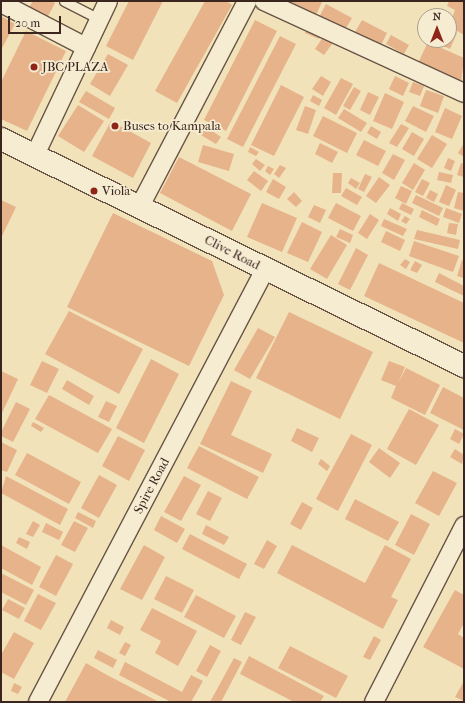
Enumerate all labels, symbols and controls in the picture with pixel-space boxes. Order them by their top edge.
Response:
scale bar [10,8,63,34]
north arrow [417,8,457,48]
text: N [433,10,441,23]
text: 20 m [15,16,40,30]
place label: JBC PLAZA [42,59,108,75]
marker: JBC PLAZA [29,62,39,72]
place label: Buses to Kampala [123,118,221,134]
marker: Buses to Kampala [110,121,120,131]
place label: Viola [102,183,130,199]
marker: Viola [89,186,99,196]
street label: Clive Road [202,232,262,274]
street label: Spire Road [131,455,173,517]

